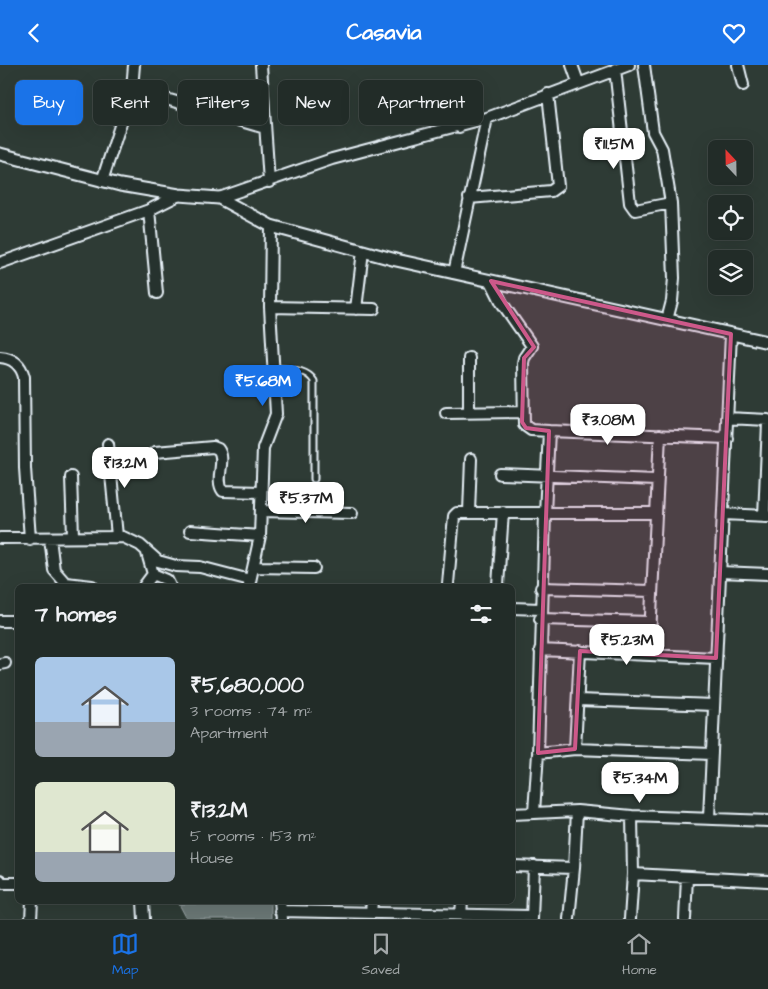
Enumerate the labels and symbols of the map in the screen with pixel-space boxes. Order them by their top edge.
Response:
pin: ₹11.5M [573,127,655,170]
north arrow [708,140,752,185]
pin: ₹5.68M [222,365,304,407]
pin: ₹3.08M [567,403,649,446]
pin: ₹13.2M [84,447,166,489]
pin: ₹5.37M [265,481,347,524]
pin: ₹5.23M [586,623,668,666]
pin: ₹5.34M [599,761,681,804]

